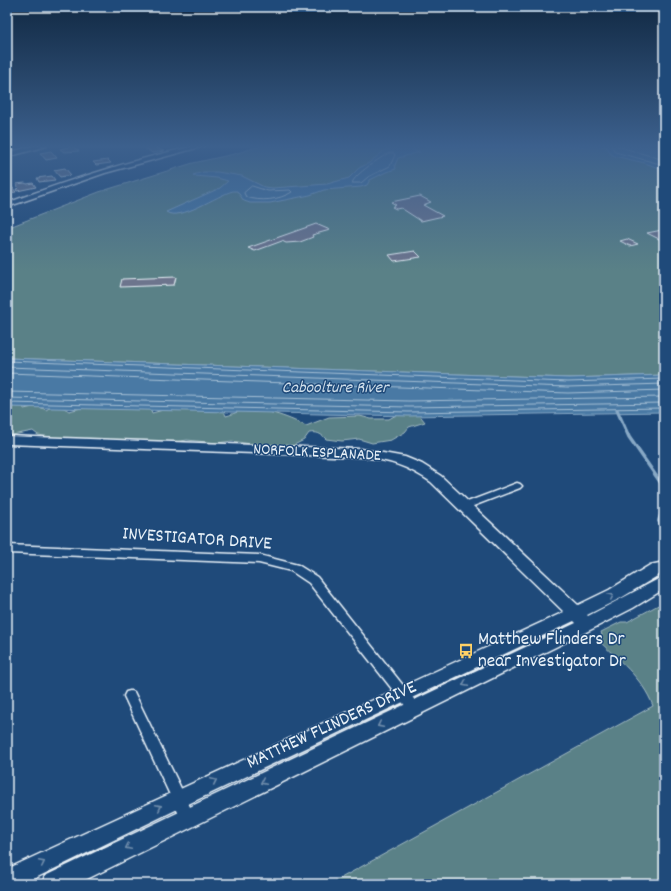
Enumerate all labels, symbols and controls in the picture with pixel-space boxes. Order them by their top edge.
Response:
water label: Caboolture River [282,377,390,401]
street label: NORFOLK ESPLANADE [253,438,382,468]
street label: INVESTIGATOR DRIVE [121,521,273,559]
one-way arrow [606,593,614,601]
place label: Matthew Flinders Dr near Investigator Dr [478,627,626,676]
bus stop icon: Matthew Flinders Dr near Investigator Dr [457,642,475,660]
street label: MATTHEW FLINDERS DRIVE [242,675,422,777]
one-way arrow [461,679,469,687]
one-way arrow [376,720,384,728]
one-way arrow [260,777,267,785]
one-way arrow [210,778,217,786]
one-way arrow [155,804,162,812]
one-way arrow [125,843,133,850]
one-way arrow [38,861,45,868]

